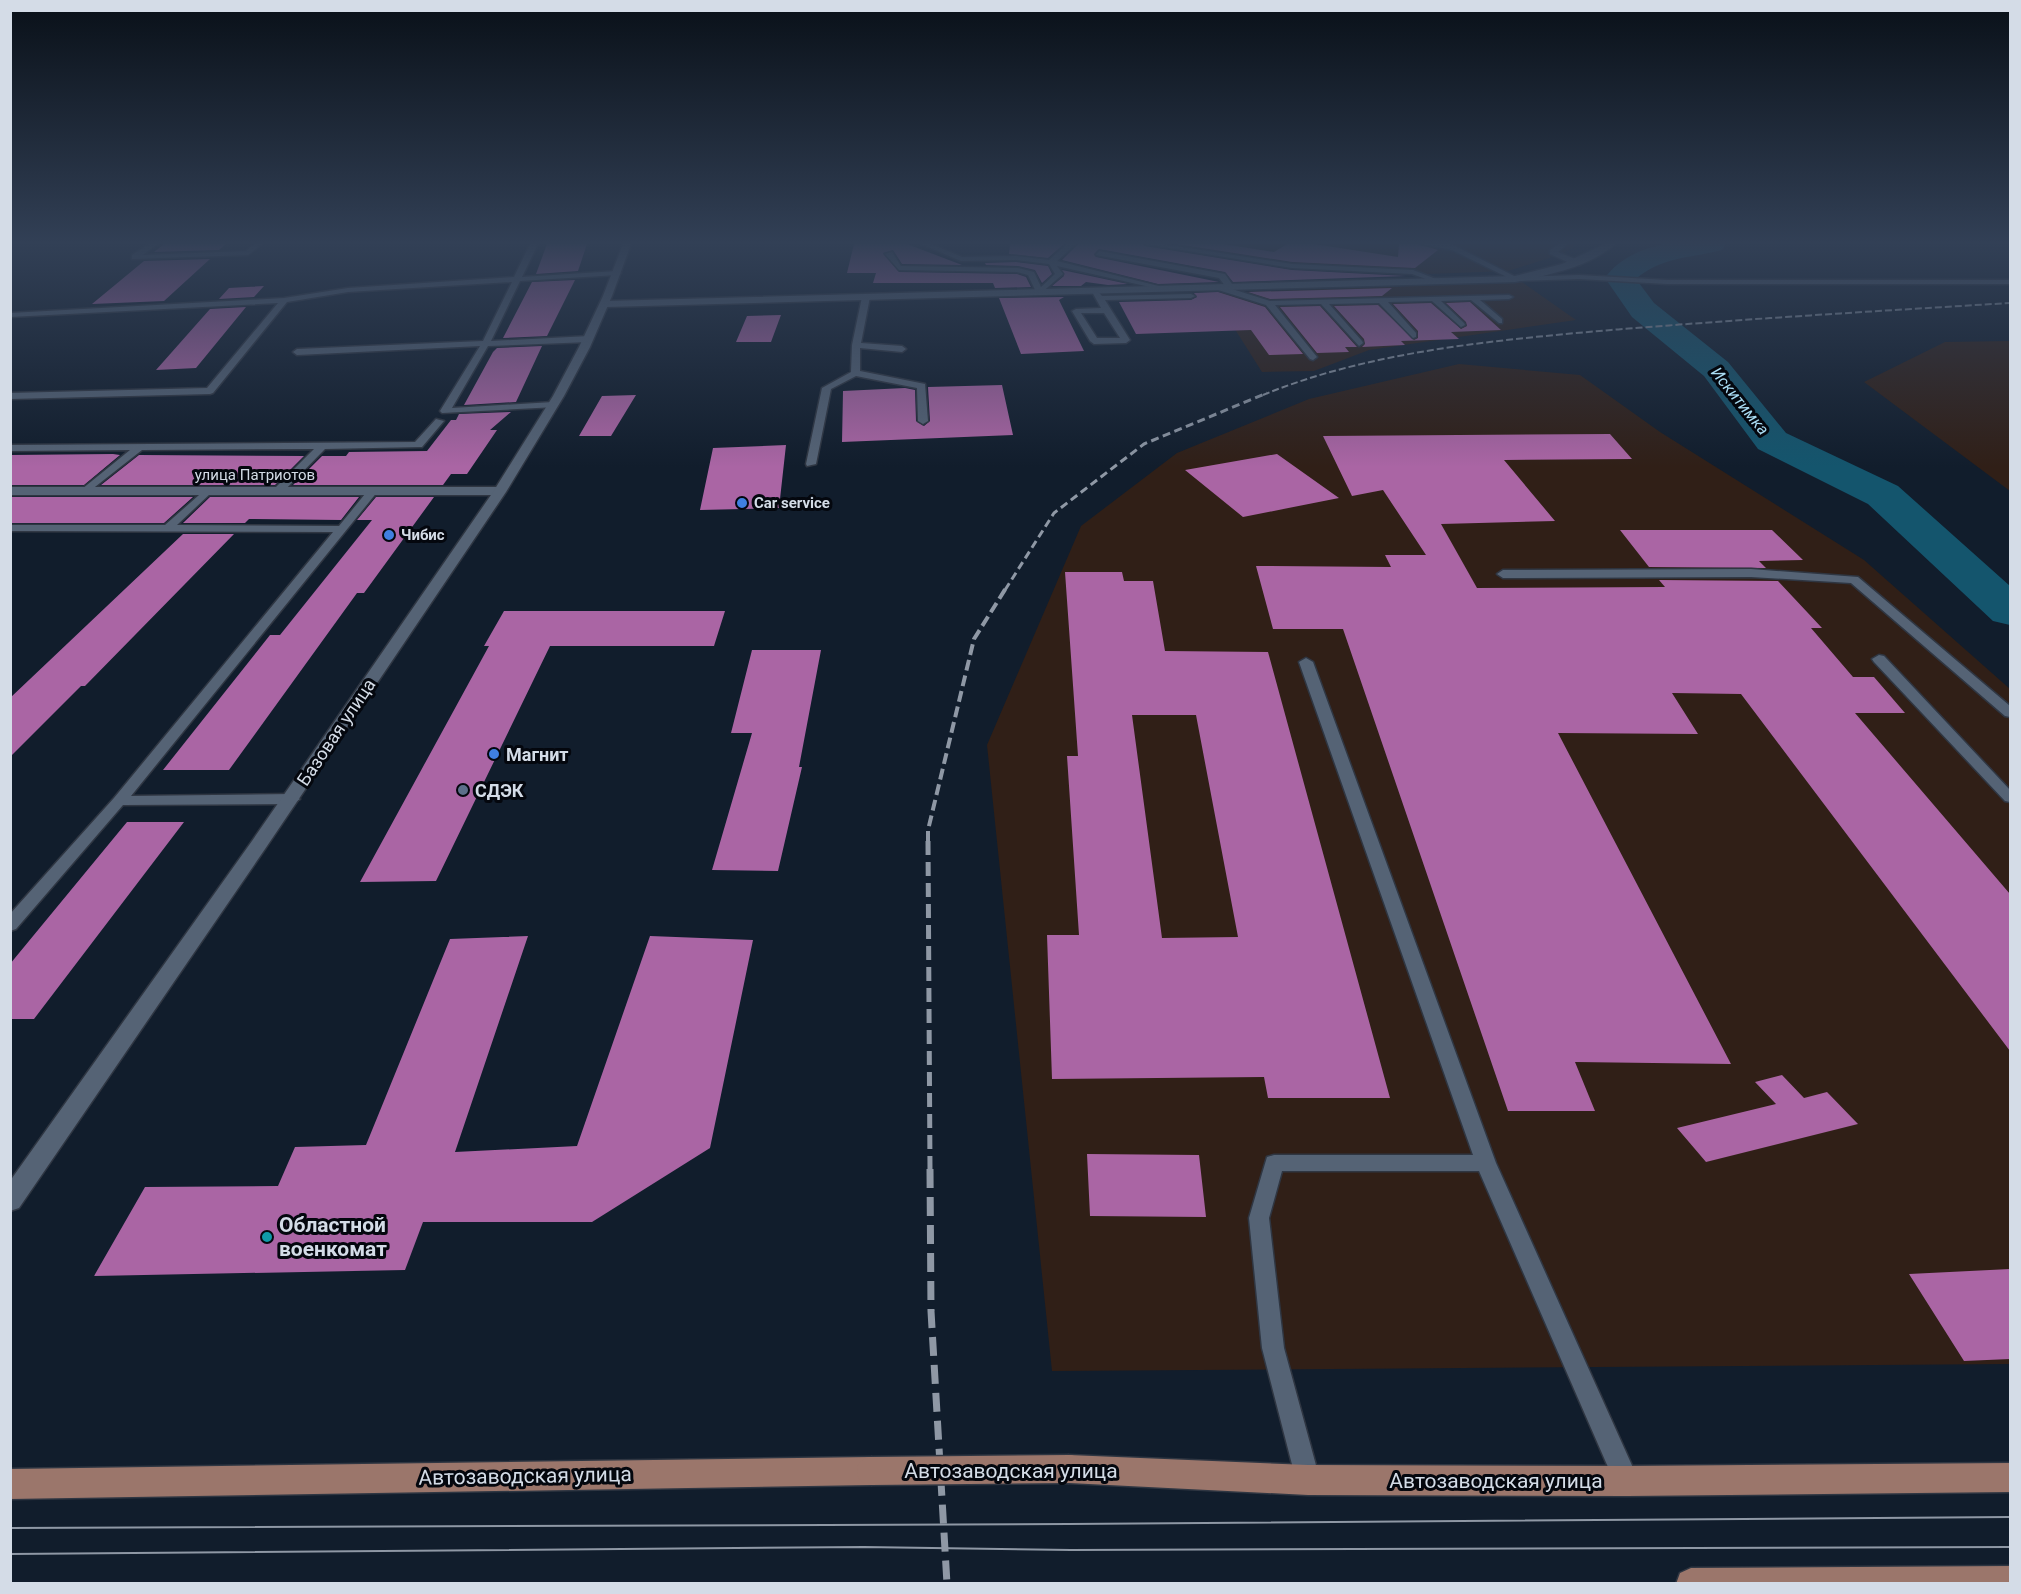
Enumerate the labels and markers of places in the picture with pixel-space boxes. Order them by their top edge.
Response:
place label: Car service [754,494,830,512]
marker: Car service [735,496,749,510]
place label: Чибис [401,526,445,544]
marker: Чибис [382,528,396,542]
place label: Магнит [506,744,569,765]
marker: Магнит [487,747,501,761]
place label: СДЭК [475,780,524,801]
marker: СДЭК [456,783,470,797]
place label: Областной военкомат [279,1213,387,1261]
marker: Областной военкомат [260,1230,274,1244]

